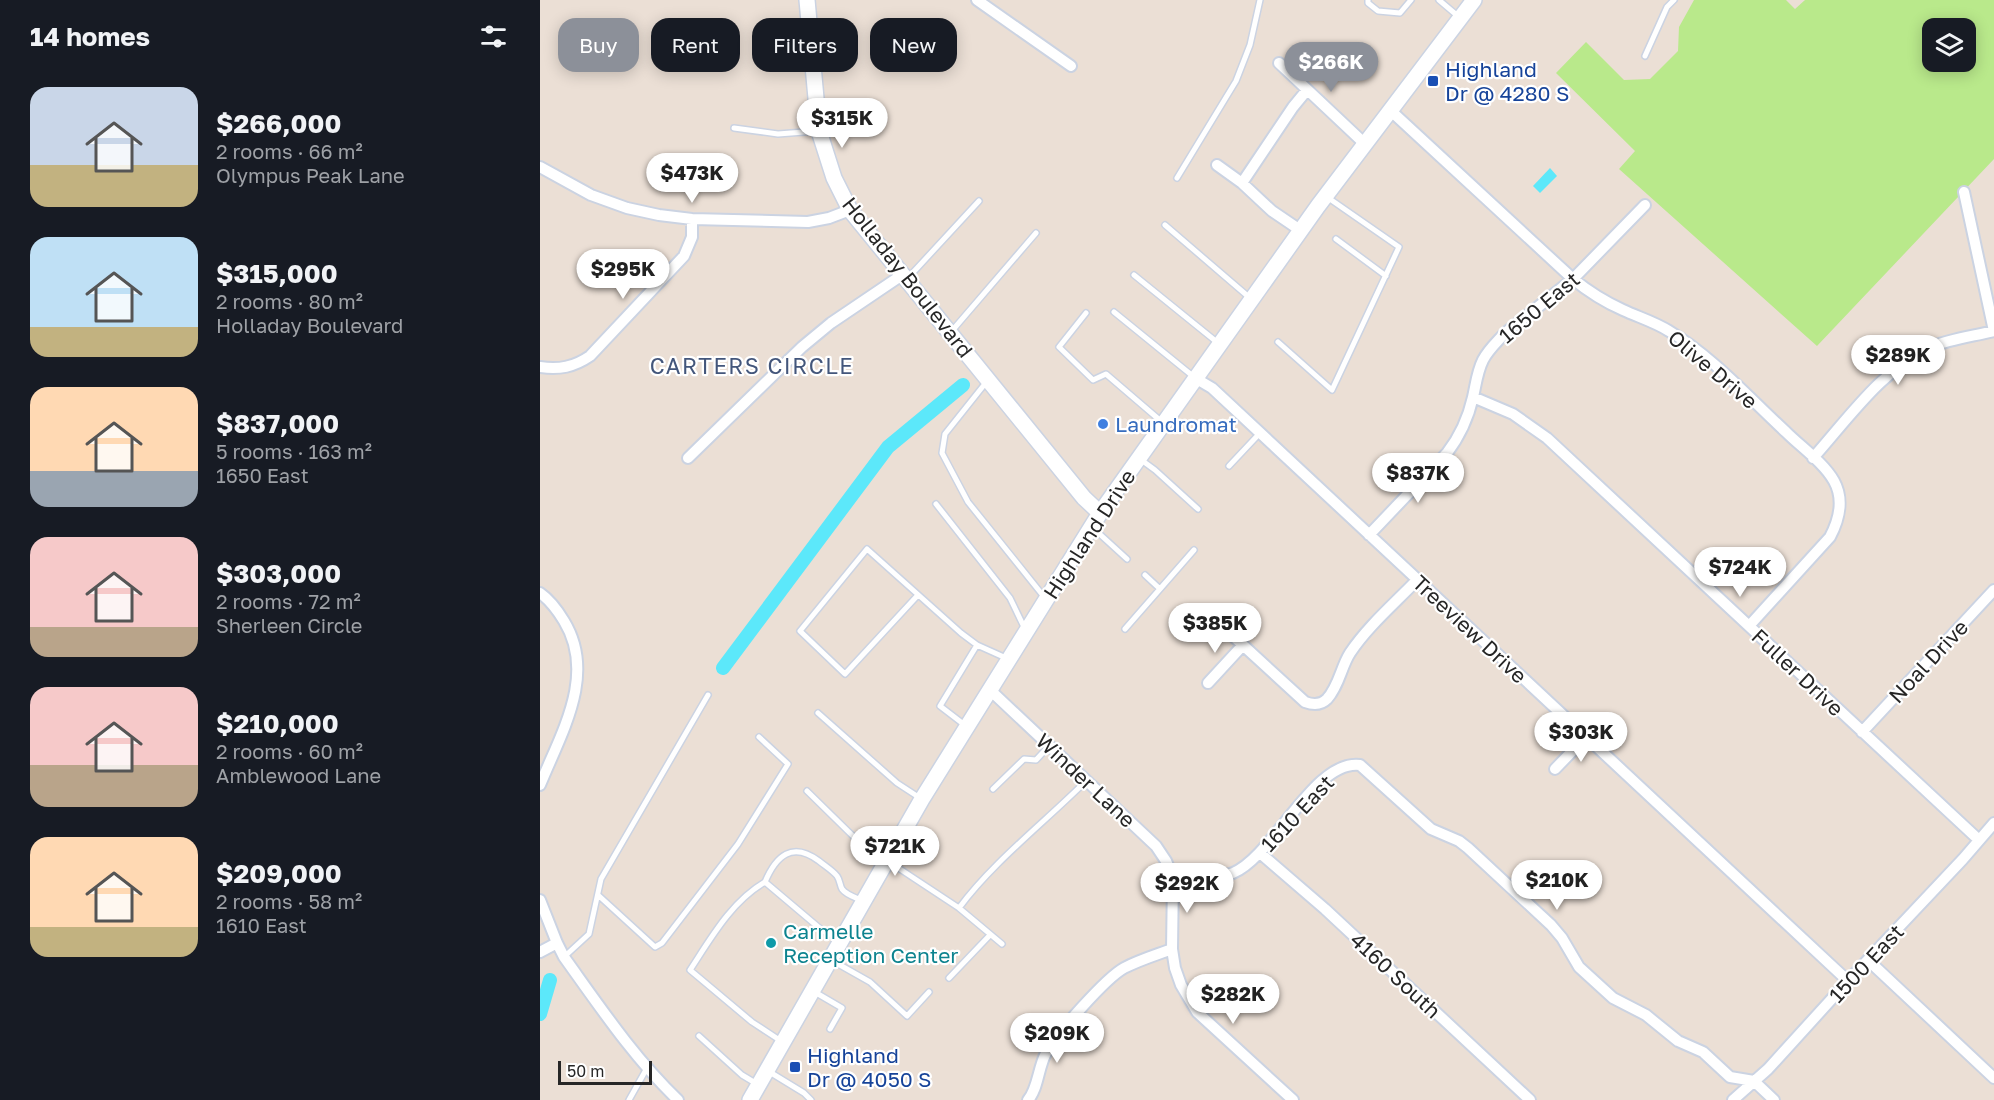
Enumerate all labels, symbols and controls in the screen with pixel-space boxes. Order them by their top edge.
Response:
chip: Buy [558,18,639,72]
chip: Rent [651,18,740,72]
chip: Filters [752,18,858,72]
chip: New [870,18,957,72]
map controls [1922,18,1976,72]
button: layers [1922,18,1976,72]
icon: filters [477,20,510,53]
text: 14 homes [30,21,150,52]
pin: $266K [1289,42,1373,93]
text: $266K [1298,49,1364,73]
place label: Highland Dr @ 4280 S [1445,56,1569,106]
marker: Highland Dr @ 4280 S [1426,74,1440,88]
pin: $315K [800,98,884,149]
text: $315K [811,105,873,129]
text: $266,000 [216,108,341,139]
icon: home [78,111,150,183]
text: 2 rooms · 66 m² [216,139,363,163]
pin: $473K [650,153,734,204]
text: $473K [660,160,724,184]
text: Olympus Peak Lane [216,163,405,187]
street label: Holladay Boulevard [837,191,979,363]
pin: $295K [581,249,665,300]
text: $295K [591,256,656,280]
text: $315,000 [216,258,338,289]
icon: home [78,261,150,333]
street label: 1650 East [1493,266,1585,348]
text: 2 rooms · 80 m² [216,289,363,313]
text: Holladay Boulevard [216,313,403,337]
street label: Olive Drive [1663,324,1763,414]
pin: $289K [1856,335,1940,386]
text: $289K [1865,342,1931,366]
district label: CARTERS CIRCLE [650,352,854,379]
text: $837,000 [216,408,339,439]
icon: home [78,411,150,483]
place label: Laundromat [1115,411,1237,437]
marker: Laundromat [1096,417,1110,431]
text: 5 rooms · 163 m² [216,439,372,463]
pin: $837K [1376,453,1460,504]
text: $837K [1386,460,1450,484]
text: 1650 East [216,463,309,487]
street label: Highland Drive [1037,464,1141,604]
pin: $724K [1698,547,1782,598]
text: $724K [1708,554,1772,578]
text: $303,000 [216,558,341,589]
icon: home [78,561,150,633]
street label: Treeview Drive [1407,569,1533,689]
text: 2 rooms · 72 m² [216,589,361,613]
pin: $385K [1173,603,1257,654]
text: $385K [1182,610,1248,634]
text: Sherleen Circle [216,613,362,637]
street label: Noal Drive [1883,614,1973,708]
street label: Fuller Drive [1747,623,1849,721]
text: $210,000 [216,708,339,739]
icon: home [78,711,150,783]
pin: $303K [1539,712,1623,763]
text: $303K [1548,719,1614,743]
street label: Winder Lane [1031,727,1141,833]
text: 2 rooms · 60 m² [216,739,363,763]
text: Amblewood Lane [216,763,381,787]
street label: 1610 East [1255,769,1339,857]
pin: $721K [853,826,937,877]
text: $721K [864,833,926,857]
text: $209,000 [216,858,342,889]
pin: $210K [1515,860,1599,911]
icon: home [78,861,150,933]
pin: $292K [1145,863,1229,914]
text: $210K [1525,867,1589,891]
text: $292K [1155,870,1220,894]
text: 2 rooms · 58 m² [216,889,362,913]
text: 1610 East [216,913,307,937]
place label: Carmelle Reception Center [783,918,959,968]
street label: 1500 East [1823,918,1909,1008]
street label: 4160 South [1345,927,1447,1023]
marker: Carmelle Reception Center [764,936,778,950]
pin: $282K [1191,974,1275,1025]
text: $282K [1200,981,1266,1005]
pin: $209K [1015,1013,1099,1064]
text: $209K [1024,1020,1090,1044]
place label: Highland Dr @ 4050 S [807,1042,932,1092]
scale bar [558,1058,652,1086]
marker: Highland Dr @ 4050 S [788,1060,802,1074]
text: 50 m [567,1061,604,1081]

